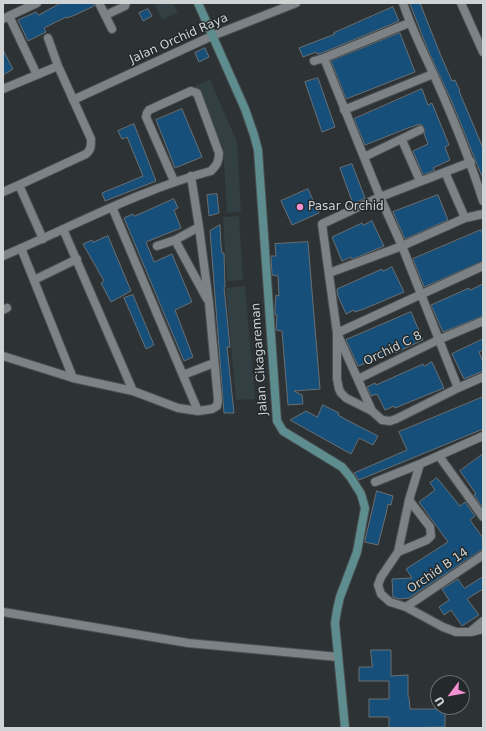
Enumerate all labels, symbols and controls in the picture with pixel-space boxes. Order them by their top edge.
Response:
street label: Jalan Orchid Raya [128,11,230,67]
place label: Pasar Orchid [308,200,384,214]
marker: Pasar Orchid [295,202,305,212]
street label: Jalan Cikagareman [249,302,271,416]
street label: Orchid C 8 [362,329,424,369]
street label: Orchid B 14 [405,545,471,597]
north arrow [430,675,470,715]
text: U [432,694,448,708]

